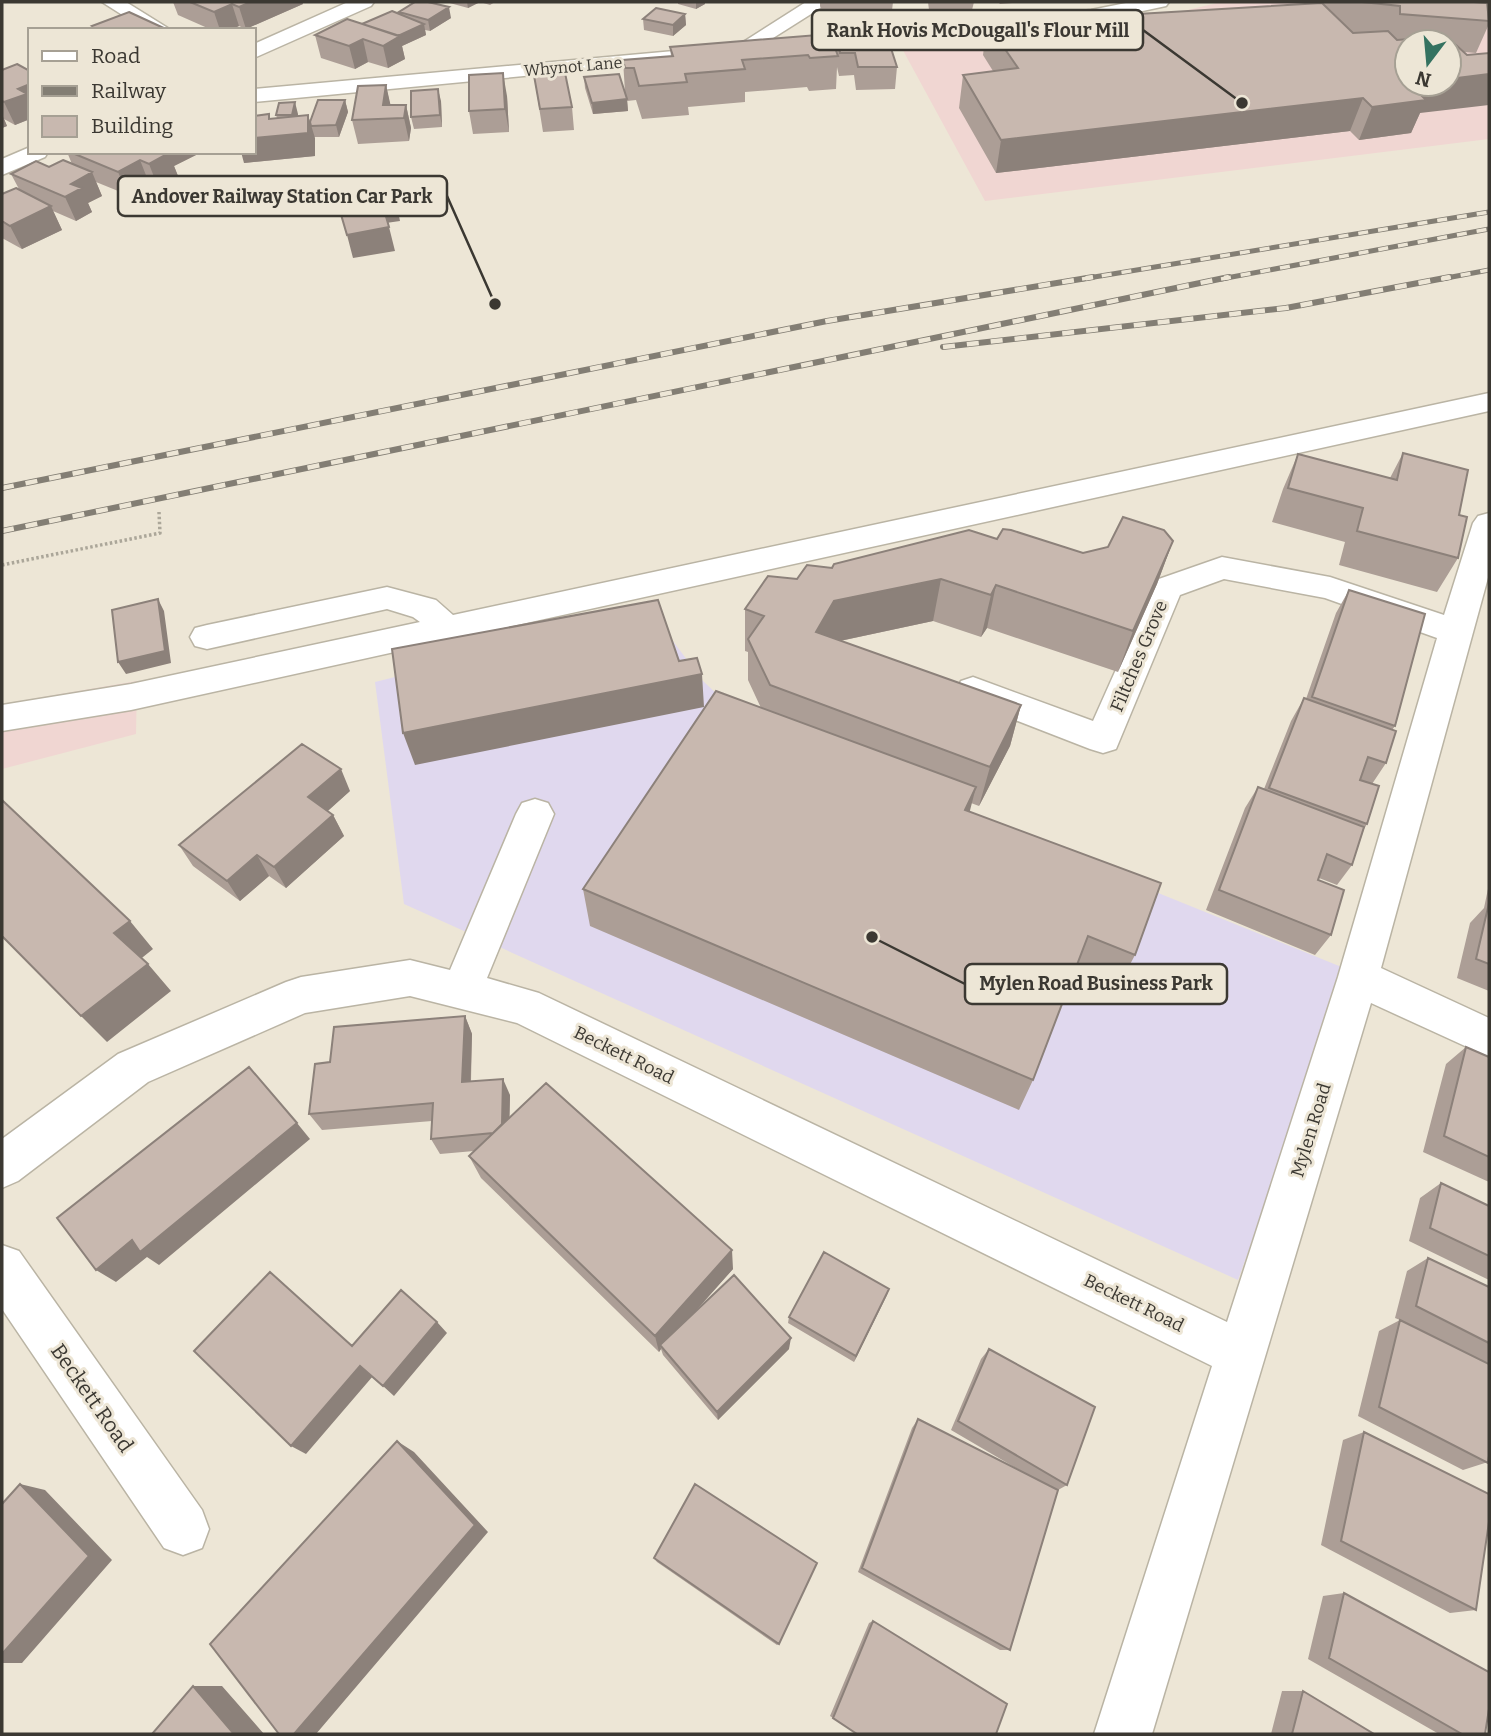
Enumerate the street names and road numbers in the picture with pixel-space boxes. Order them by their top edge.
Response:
street label: Whynot Lane [523,53,623,80]
street label: Filtches Grove [1106,597,1172,715]
street label: Beckett Road [570,1021,678,1089]
street label: Mylen Road [1286,1080,1336,1180]
street label: Beckett Road [1080,1269,1188,1337]
street label: Beckett Road [45,1339,139,1457]

